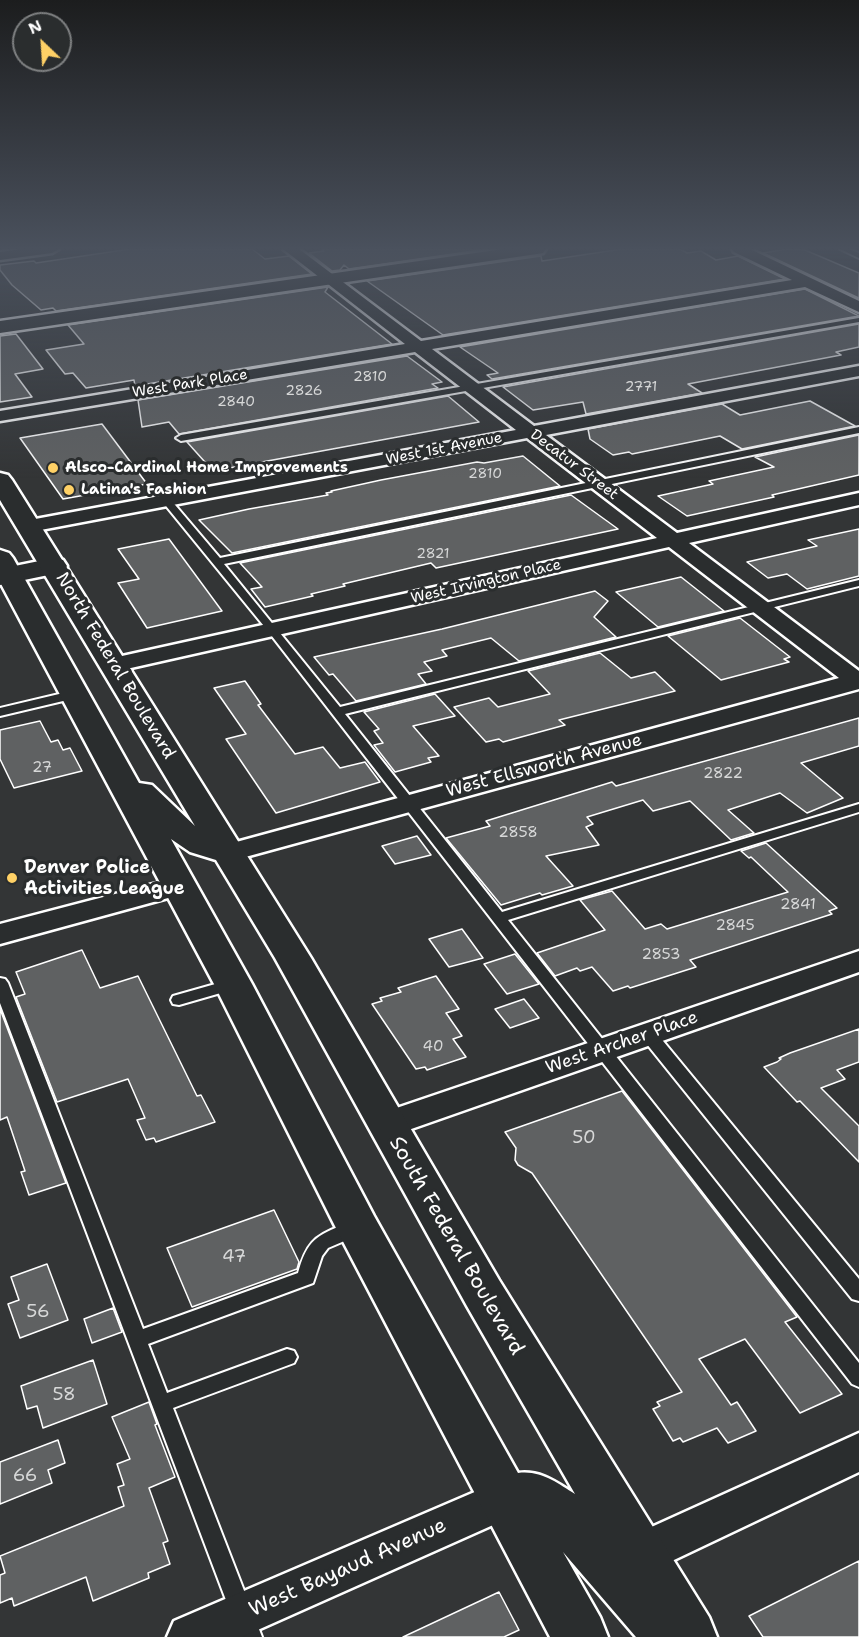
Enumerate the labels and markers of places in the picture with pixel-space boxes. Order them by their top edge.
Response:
place label: Alsco-Cardinal Home Improvements [65,459,348,477]
marker: Alsco-Cardinal Home Improvements [46,461,60,475]
place label: Latina's Fashion [81,481,207,499]
marker: Latina's Fashion [62,483,76,497]
place label: Denver Police Activities League [24,857,185,900]
marker: Denver Police Activities League [5,871,19,885]

